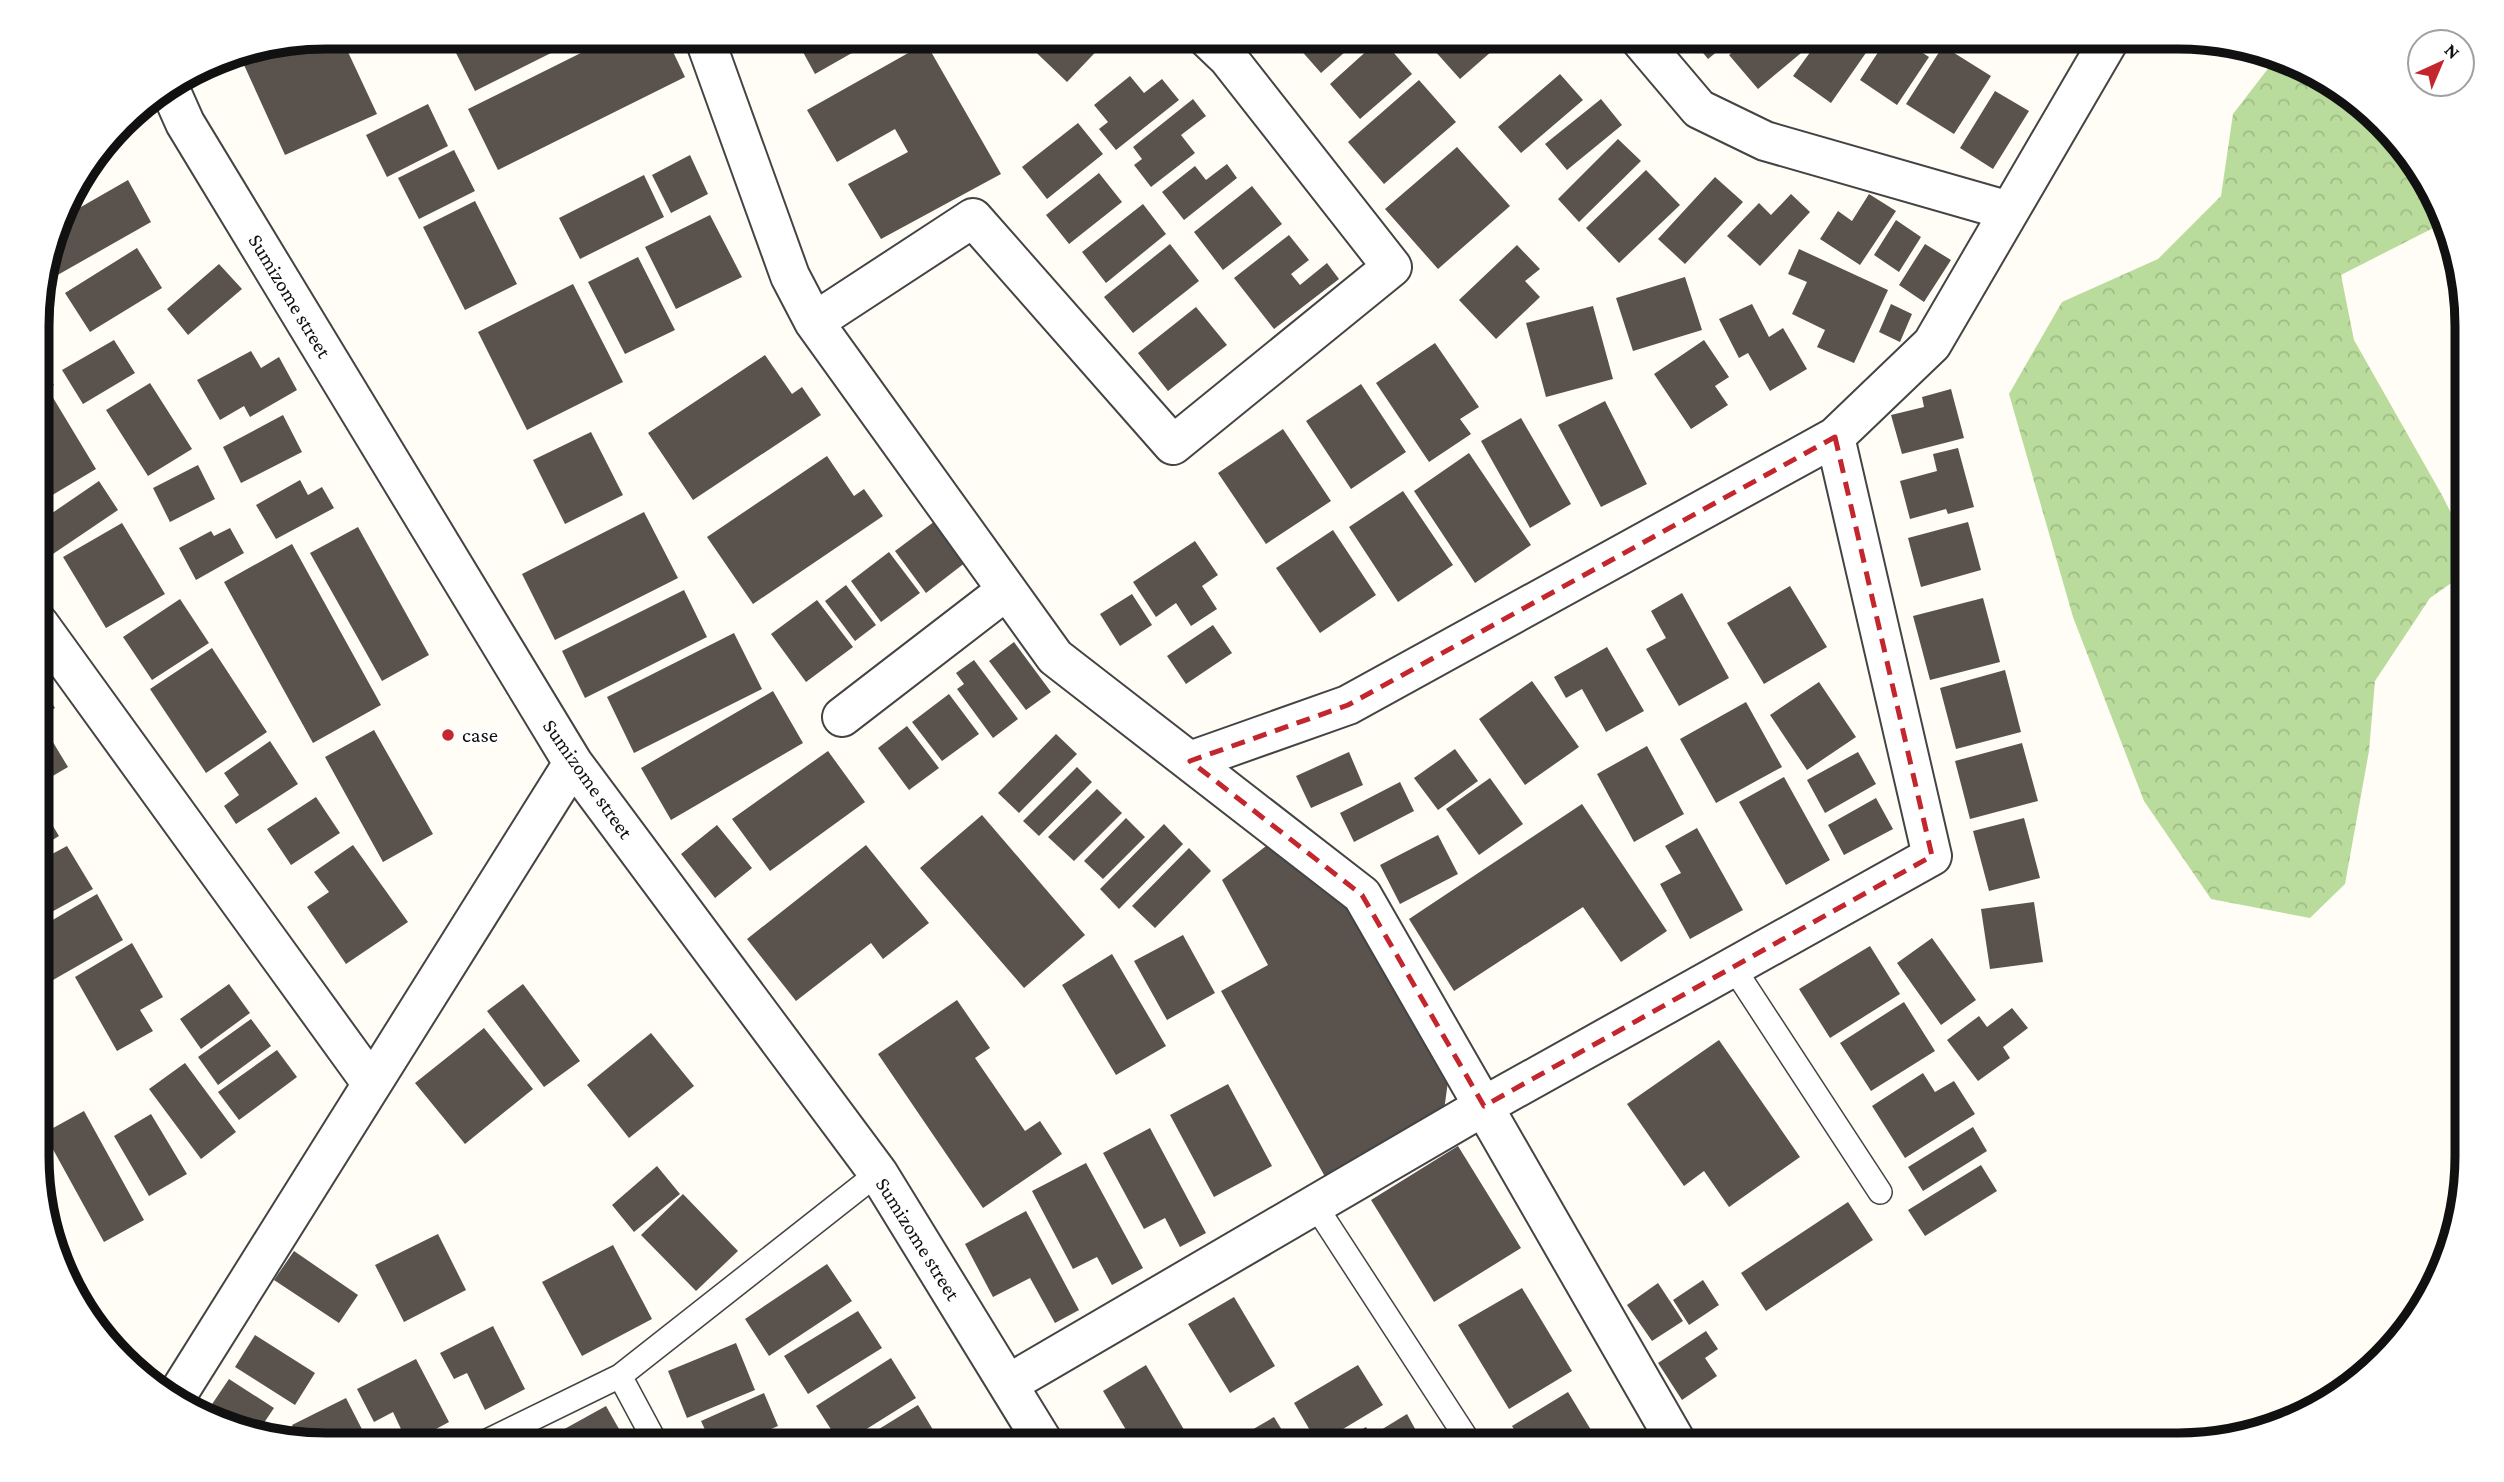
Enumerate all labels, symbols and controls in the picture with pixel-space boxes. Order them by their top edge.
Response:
north arrow [2406,28,2476,98]
text: N [2441,39,2464,63]
street label: Sumizome street [244,230,337,363]
street label: Sumizome street [538,715,639,844]
place label: case [462,723,498,747]
marker: case [440,727,456,743]
street label: Sumizome street [871,1173,966,1306]

